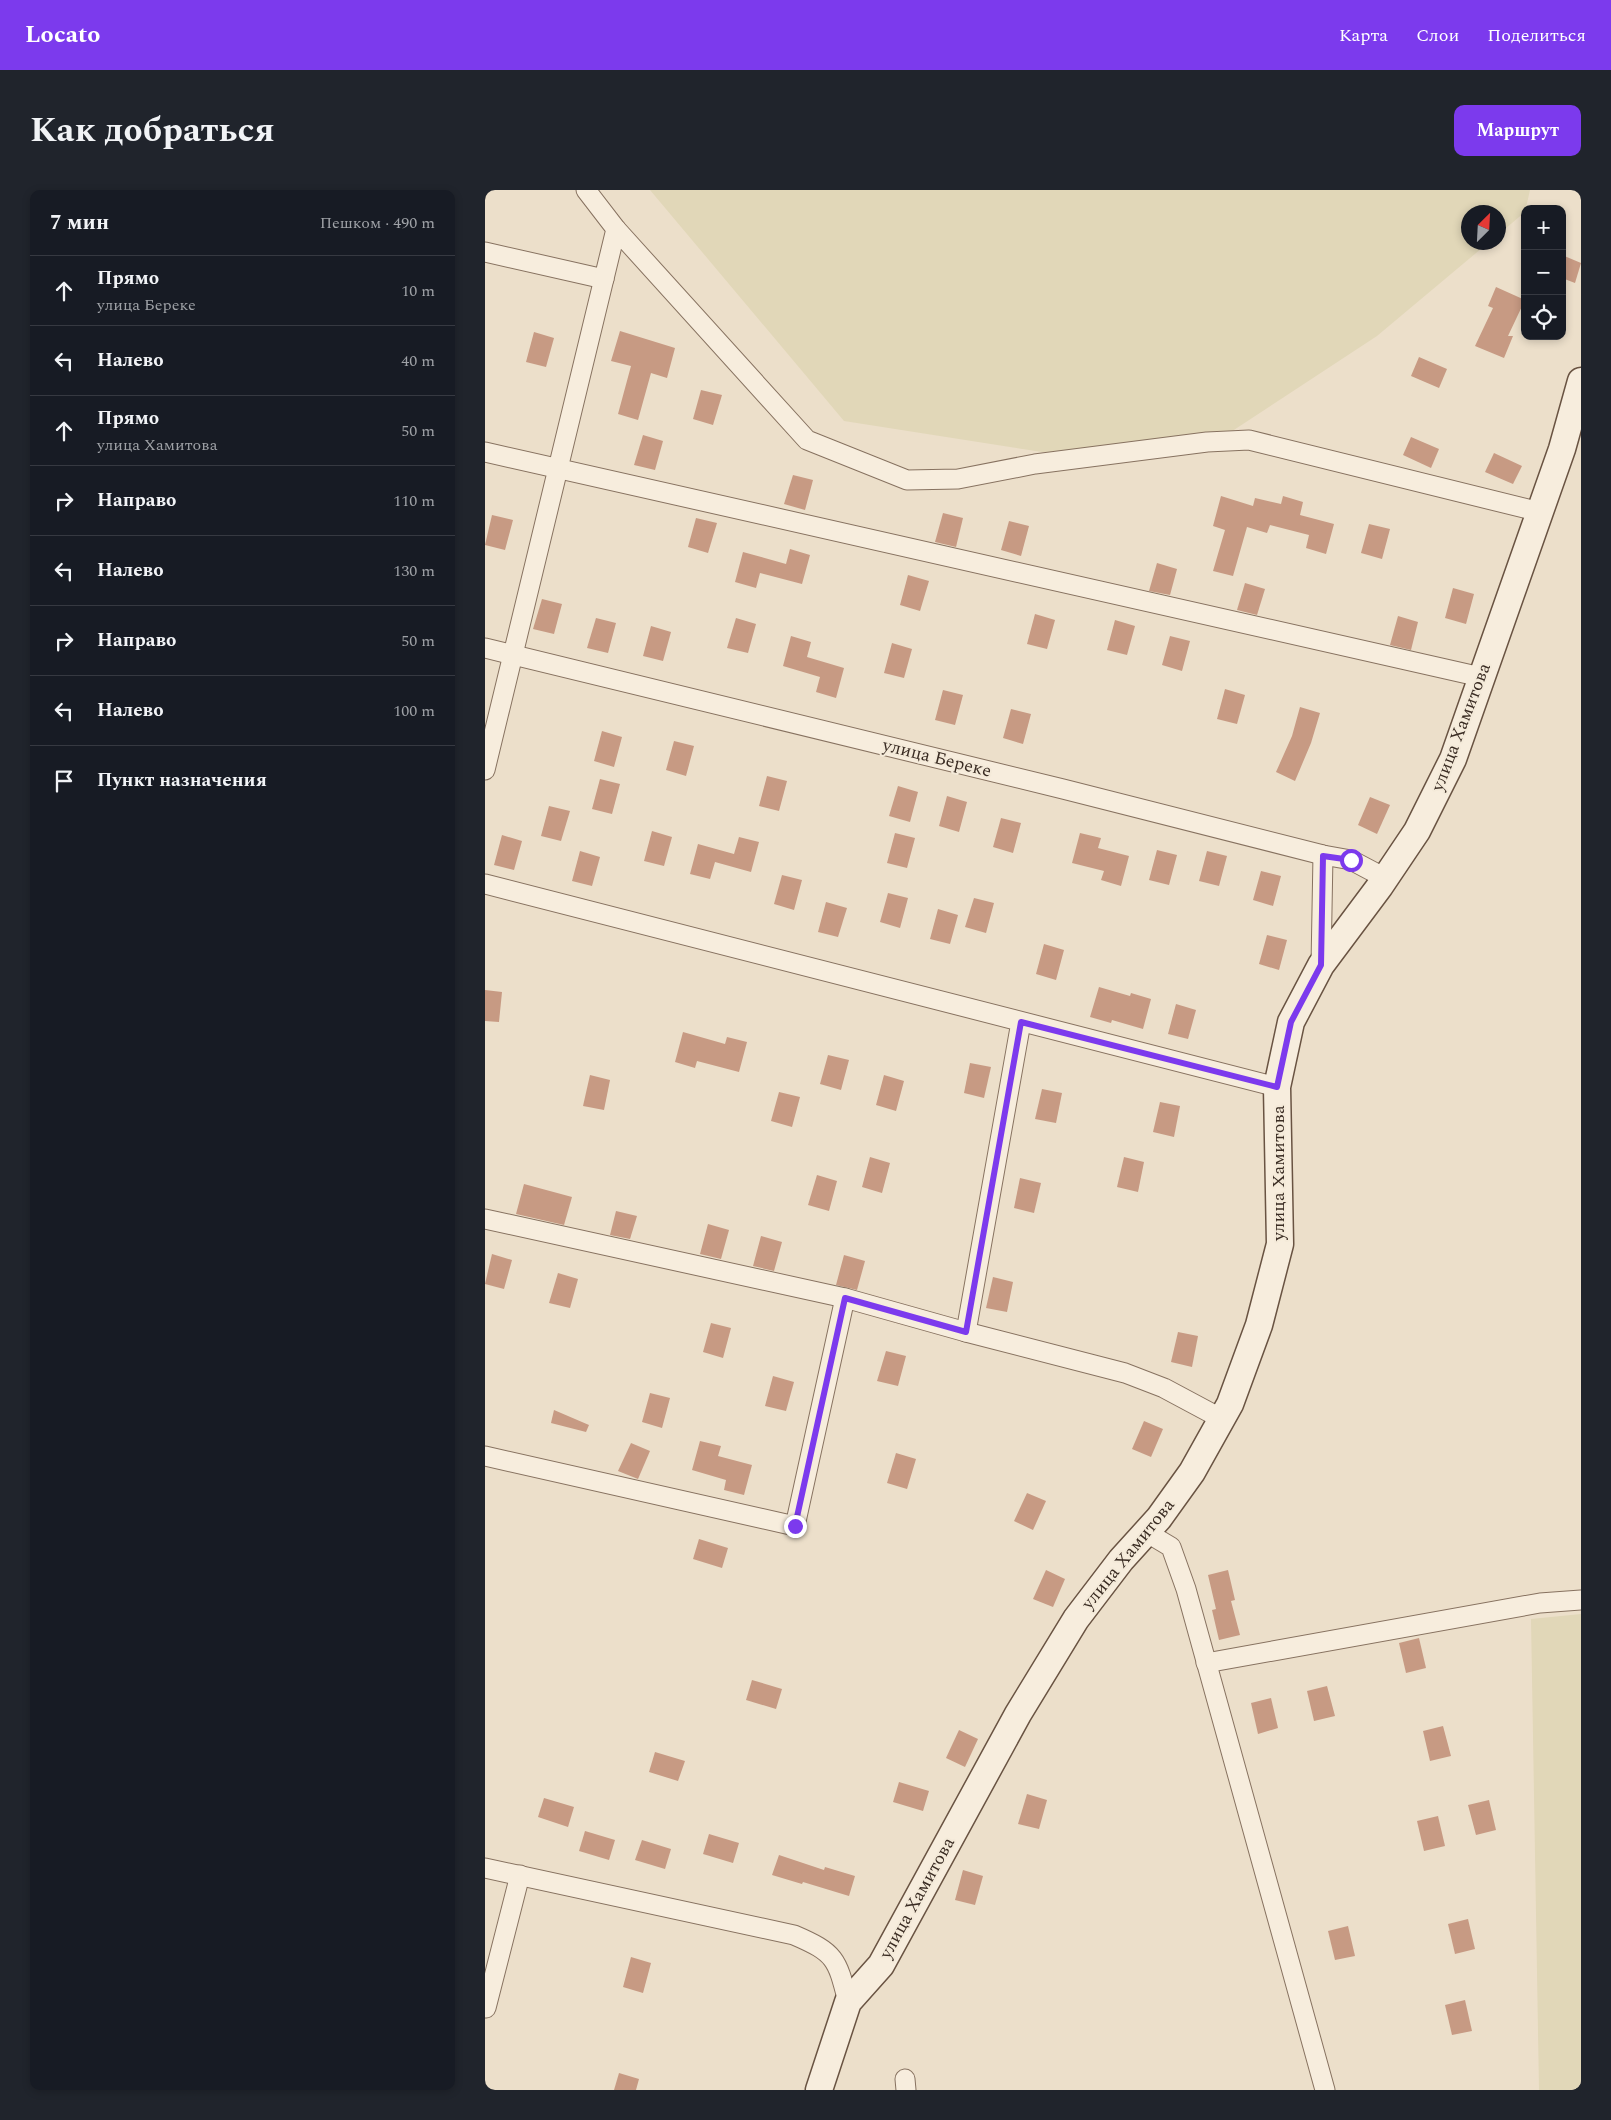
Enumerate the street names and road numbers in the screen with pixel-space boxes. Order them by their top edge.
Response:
street label: улица Хамитова [1424,659,1498,796]
street label: улица Береке [879,731,994,785]
street label: улица Хамитова [1265,1105,1292,1242]
street label: улица Хамитова [1074,1493,1181,1616]
street label: улица Хамитова [872,1832,962,1965]

